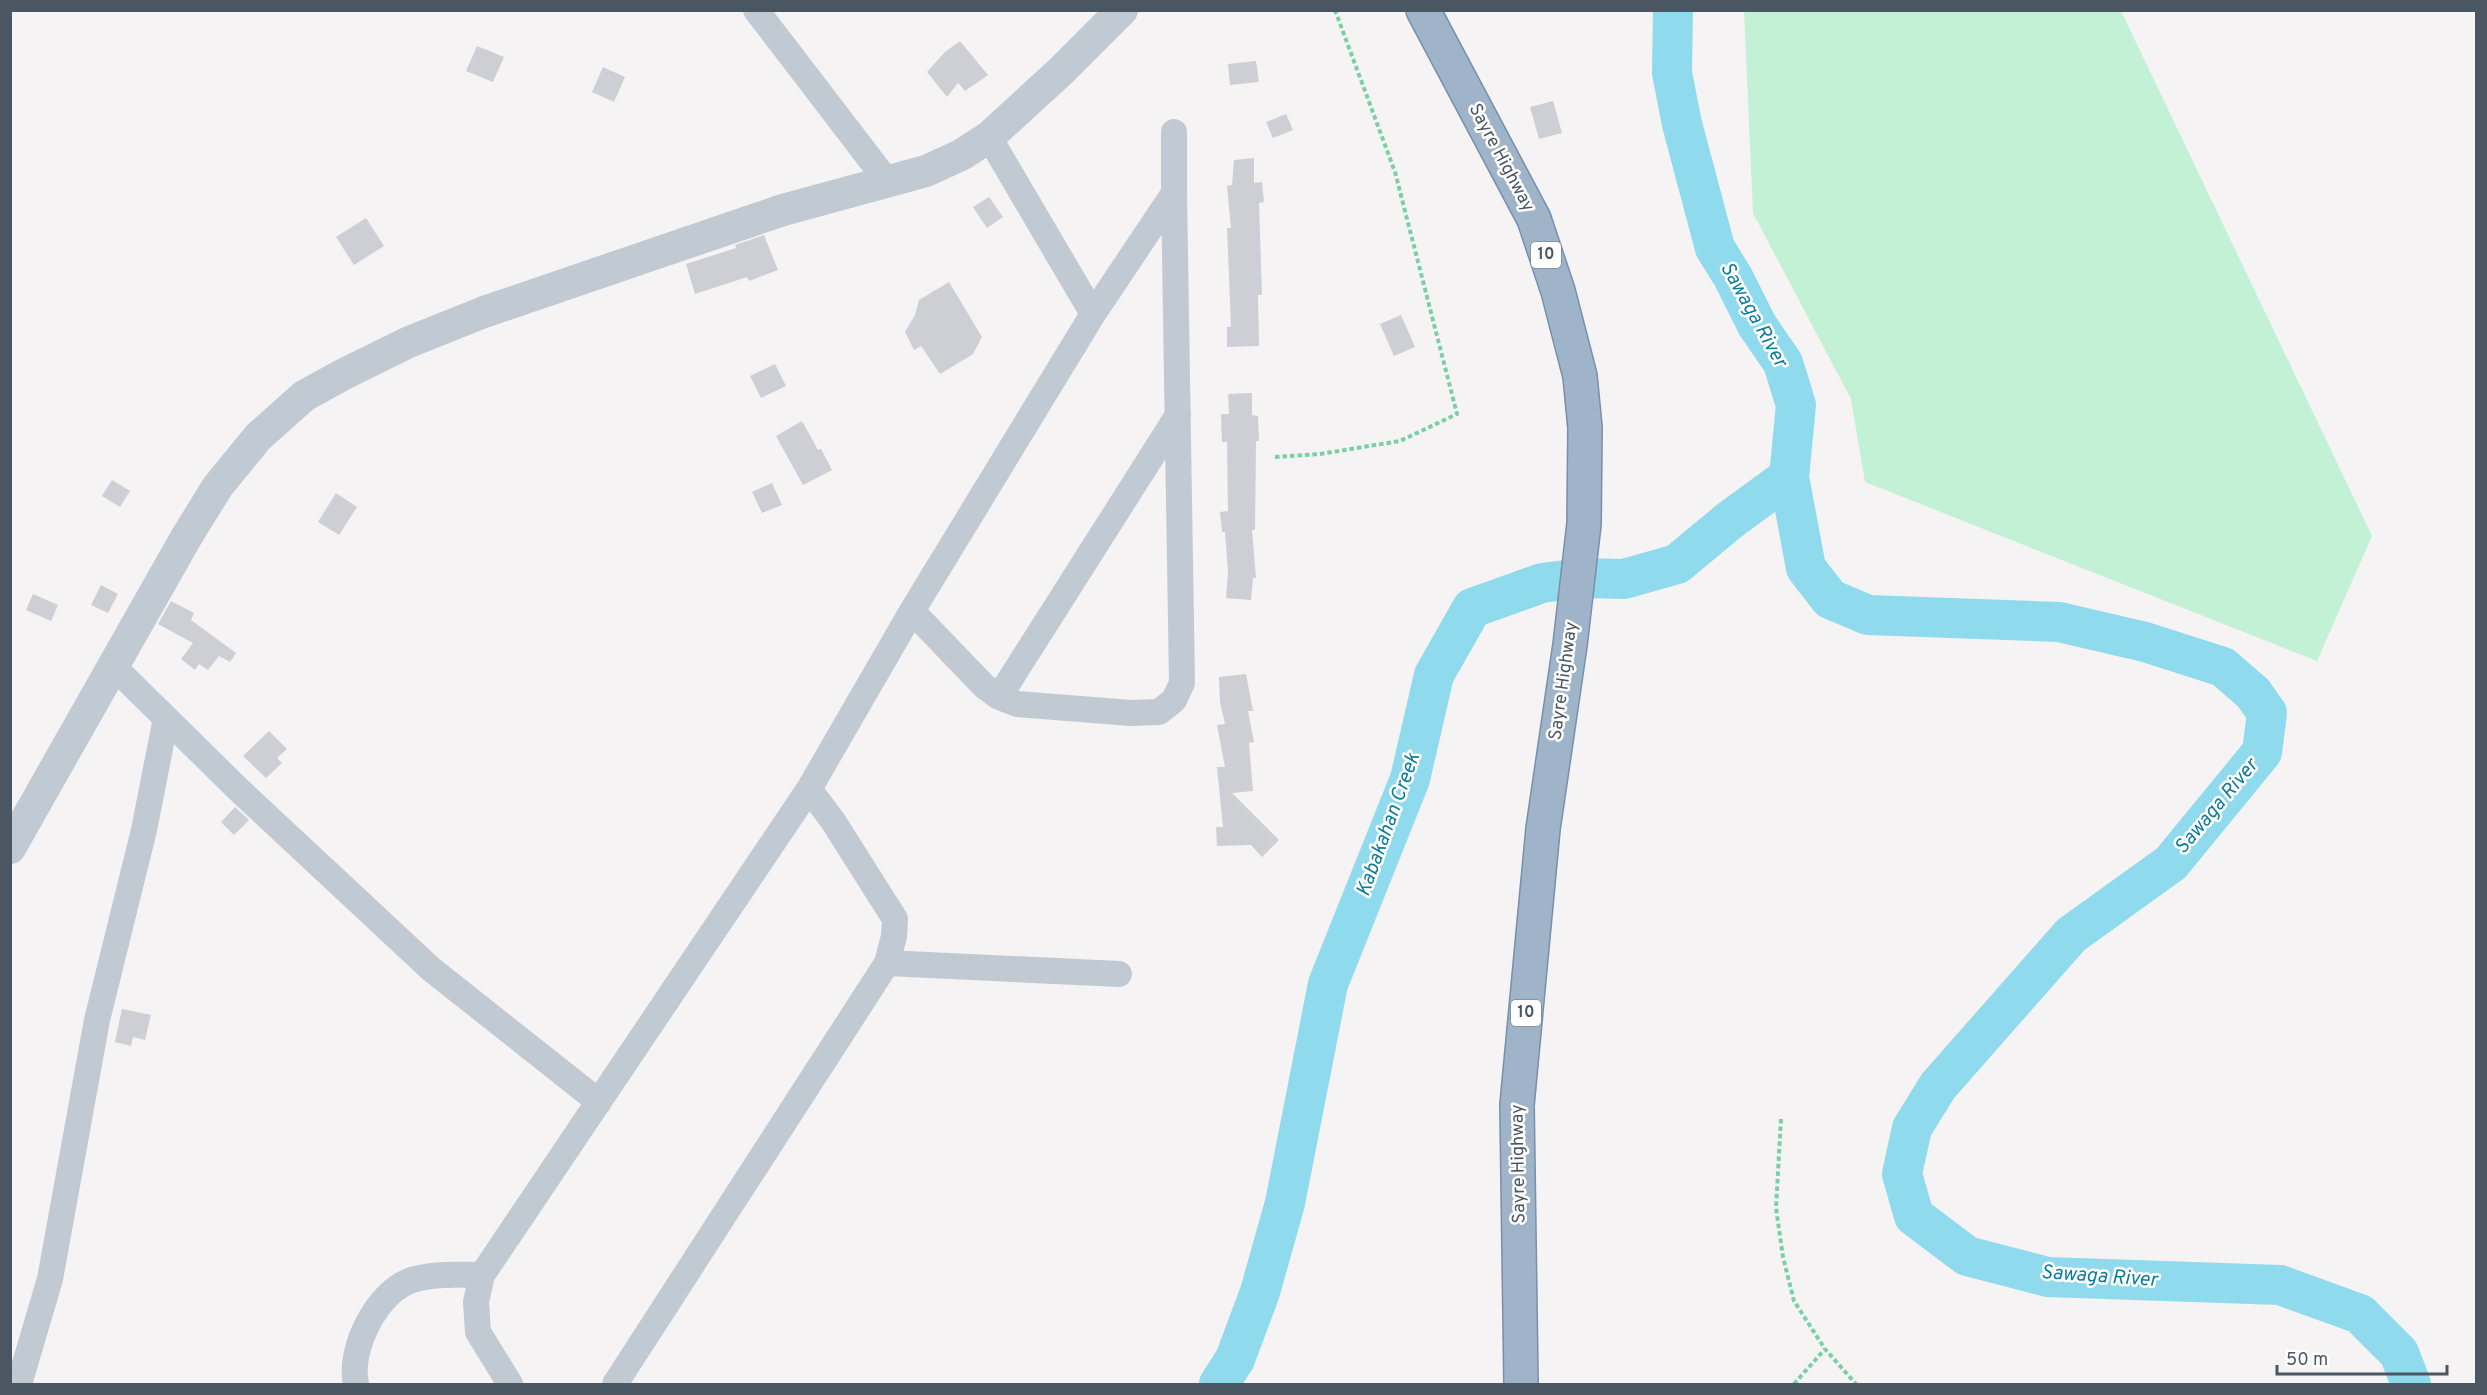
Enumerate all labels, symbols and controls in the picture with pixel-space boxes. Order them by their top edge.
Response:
street label: Sayre Highway [1463,100,1539,216]
road number: 10 [1531,242,1561,268]
water label: Sawaga River [1713,258,1793,374]
street label: Sayre Highway [1544,620,1584,742]
water label: Kabakahan Creek [1351,749,1427,900]
water label: Sawaga River [2170,753,2265,860]
road number: 10 [1511,1000,1541,1026]
street label: Sayre Highway [1506,1104,1532,1224]
water label: Sawaga River [2040,1260,2159,1294]
scale bar [2277,1338,2446,1376]
text: 50 m [2286,1349,2328,1372]

